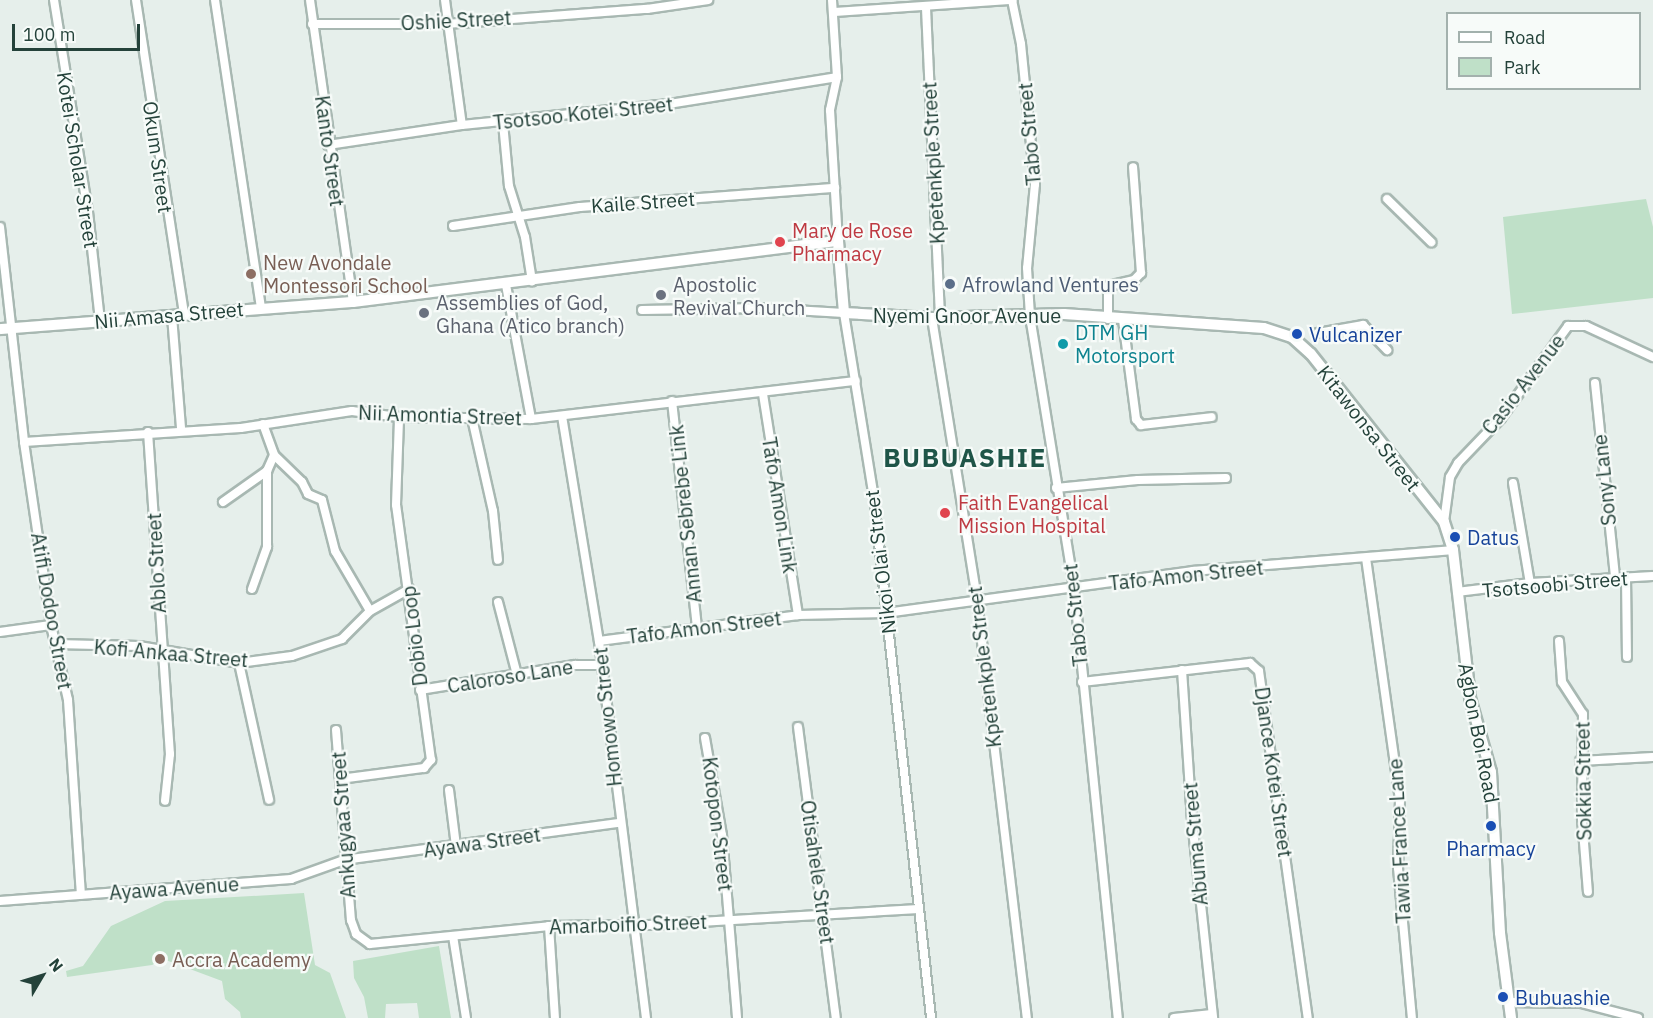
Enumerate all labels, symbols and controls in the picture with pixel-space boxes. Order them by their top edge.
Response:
street label: Oshie Street [400,5,512,35]
scale bar [15,12,142,50]
legend [1446,12,1641,90]
text: 100 m [23,23,75,46]
text: Road [1504,26,1545,49]
text: Park [1504,56,1540,79]
street label: Kotei Scholar Street [52,70,104,250]
street label: Kpetenkple Street [917,81,949,245]
street label: Tabo Street [1013,82,1045,186]
street label: Tsotsoo Kotei Street [492,92,674,134]
street label: Kanto Street [310,94,350,208]
street label: Okum Street [138,99,178,215]
street label: Kaile Street [590,186,696,218]
place label: Mary de Rose Pharmacy [792,219,913,266]
marker: Mary de Rose Pharmacy [773,235,787,249]
place label: New Avondale Montessori School [263,250,428,297]
marker: New Avondale Montessori School [244,267,258,281]
place label: Apostolic Revival Church [673,272,805,319]
place label: Afrowland Ventures [962,272,1139,296]
marker: Afrowland Ventures [943,277,957,291]
marker: Apostolic Revival Church [654,288,668,302]
place label: Assemblies of God, Ghana (Atico branch) [436,290,625,337]
street label: Nii Amasa Street [93,297,245,333]
street label: Nyemi Gnoor Avenue [873,303,1061,327]
marker: Assemblies of God, Ghana (Atico branch) [417,306,431,320]
place label: DTM GH Motorsport [1075,320,1175,367]
place label: Vulcanizer [1309,322,1402,346]
marker: Vulcanizer [1290,327,1304,341]
street label: Casio Avenue [1476,329,1570,439]
marker: DTM GH Motorsport [1056,337,1070,351]
street label: Kitawonsa Street [1312,360,1426,496]
street label: Nii Amontia Street [358,400,522,430]
street label: Annan Sebrebe Link [664,424,706,604]
street label: Sony Lane [1587,433,1621,527]
street label: Tafo Amon Link [757,435,803,575]
district label: BUBUASHIE [883,442,1047,474]
street label: Nikoi Olai Street [859,489,901,635]
place label: Faith Evangelical Mission Hospital [958,490,1109,537]
marker: Faith Evangelical Mission Hospital [936,504,954,522]
street label: Ablo Street [141,512,171,614]
place label: Datus [1467,525,1519,549]
marker: Datus [1448,530,1462,544]
street label: Atifi Dodoo Street [26,531,78,691]
street label: Tafo Amon Street [1107,555,1265,595]
street label: Tabo Street [1058,562,1092,668]
street label: Tsotsoobi Street [1481,566,1629,602]
street label: Dobio Loop [396,584,432,688]
street label: Kpetenkple Street [962,585,1006,749]
street label: Tafo Amon Street [625,606,783,648]
street label: Kofi Ankaa Street [93,634,249,672]
street label: Homowo Street [588,646,626,788]
street label: Caloroso Lane [445,654,575,698]
street label: Agbon Boi Road [1454,661,1504,805]
street label: Djance Kotei Street [1250,685,1298,859]
street label: Sokkia Street [1570,721,1596,841]
street label: Ankugyaa Street [326,751,360,899]
street label: Kotopon Street [698,755,738,893]
street label: Tawia France Lane [1383,758,1415,924]
street label: Abuma Street [1178,781,1212,907]
street label: Otisahele Street [796,799,840,945]
marker: Pharmacy [1484,819,1498,833]
street label: Ayawa Street [422,822,542,862]
place label: Pharmacy [1446,836,1536,860]
street label: Ayawa Avenue [108,871,240,905]
street label: Amarboifio Street [549,909,707,939]
north arrow [12,946,72,1006]
place label: Accra Academy [172,947,311,971]
marker: Accra Academy [153,952,167,966]
text: N [45,954,68,976]
place label: Bubuashie [1515,985,1610,1009]
marker: Bubuashie [1496,990,1510,1004]

